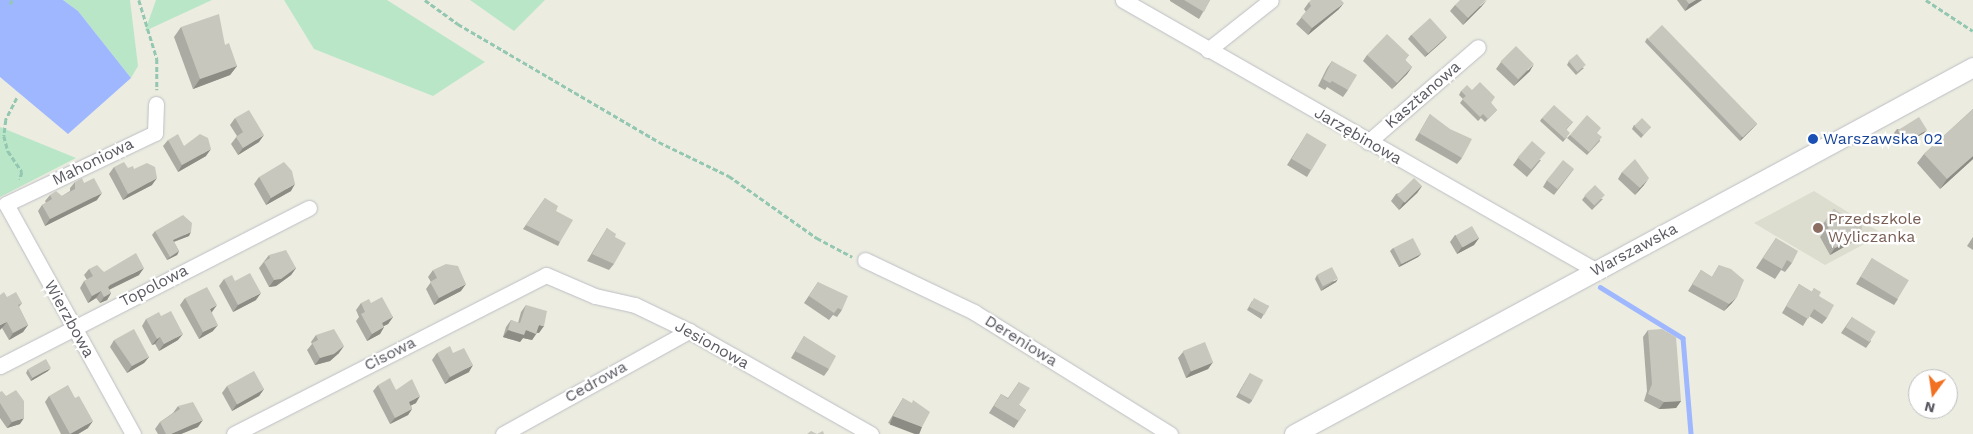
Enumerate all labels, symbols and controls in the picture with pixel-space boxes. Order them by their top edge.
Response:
street label: Kasztanowa [1381,57,1465,133]
street label: Jarzębinowa [1311,103,1405,169]
place label: Warszawska 02 [1823,129,1943,149]
marker: Warszawska 02 [1807,133,1819,145]
street label: Mahoniowa [49,134,137,190]
place label: Przedszkole Wyliczanka [1828,209,1921,247]
street label: Warszawska [1587,219,1681,281]
marker: Przedszkole Wyliczanka [1812,222,1824,234]
street label: Topolowa [117,261,191,311]
street label: Wierzbowa [40,277,98,361]
street label: Dereniowa [981,311,1061,371]
street label: Jesionowa [672,317,752,373]
street label: Cisowa [361,333,419,375]
street label: Cedrowa [562,357,630,407]
north arrow [1908,369,1958,419]
text: N [1923,399,1937,417]

